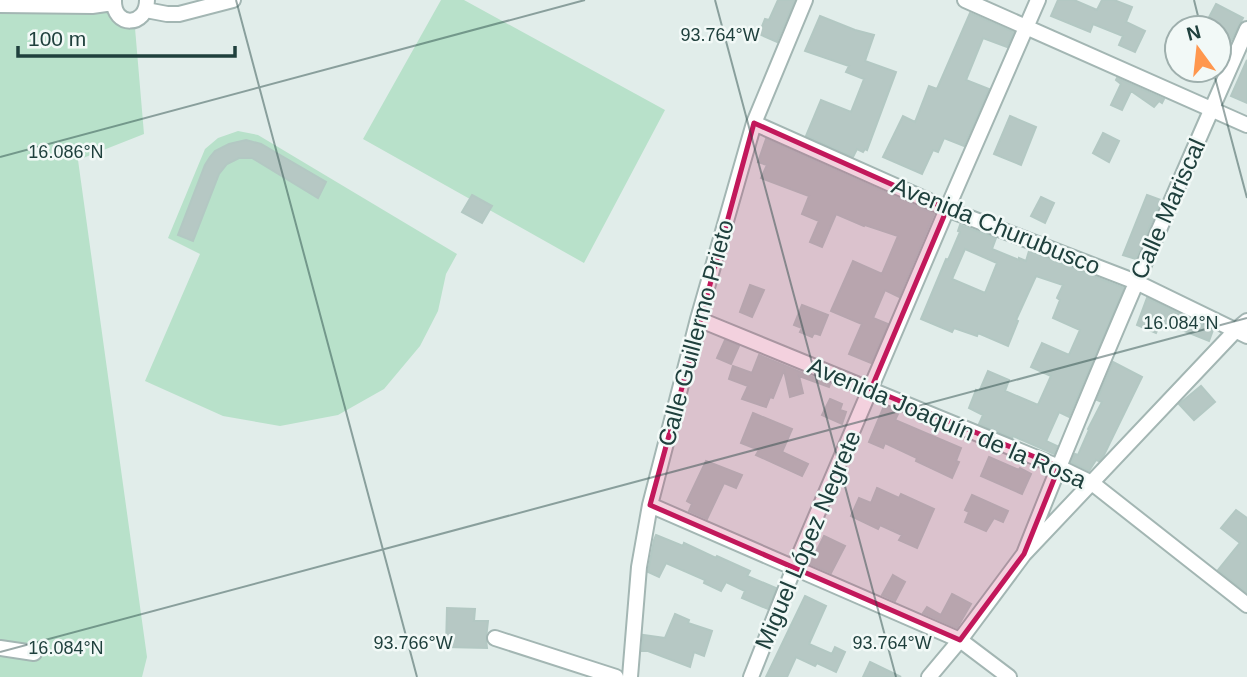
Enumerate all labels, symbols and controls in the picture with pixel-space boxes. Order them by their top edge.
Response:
scale bar [18,14,234,58]
north arrow [1163,14,1233,84]
text: N [1184,21,1203,45]
text: 93.764°W [680,25,760,45]
text: 100 m [28,27,86,50]
street label: Calle Mariscal [1125,134,1211,283]
text: 16.086°N [28,142,104,162]
street label: Avenida Churubusco [888,171,1104,280]
street label: Calle Guillermo Prieto [652,217,739,449]
text: 16.084°N [1143,313,1219,333]
street label: Avenida Joaquín de la Rosa [804,352,1091,494]
street label: Miguel López Negrete [749,426,866,653]
text: 93.766°W [373,633,453,653]
text: 93.764°W [852,633,932,653]
text: 16.084°N [28,638,104,658]

